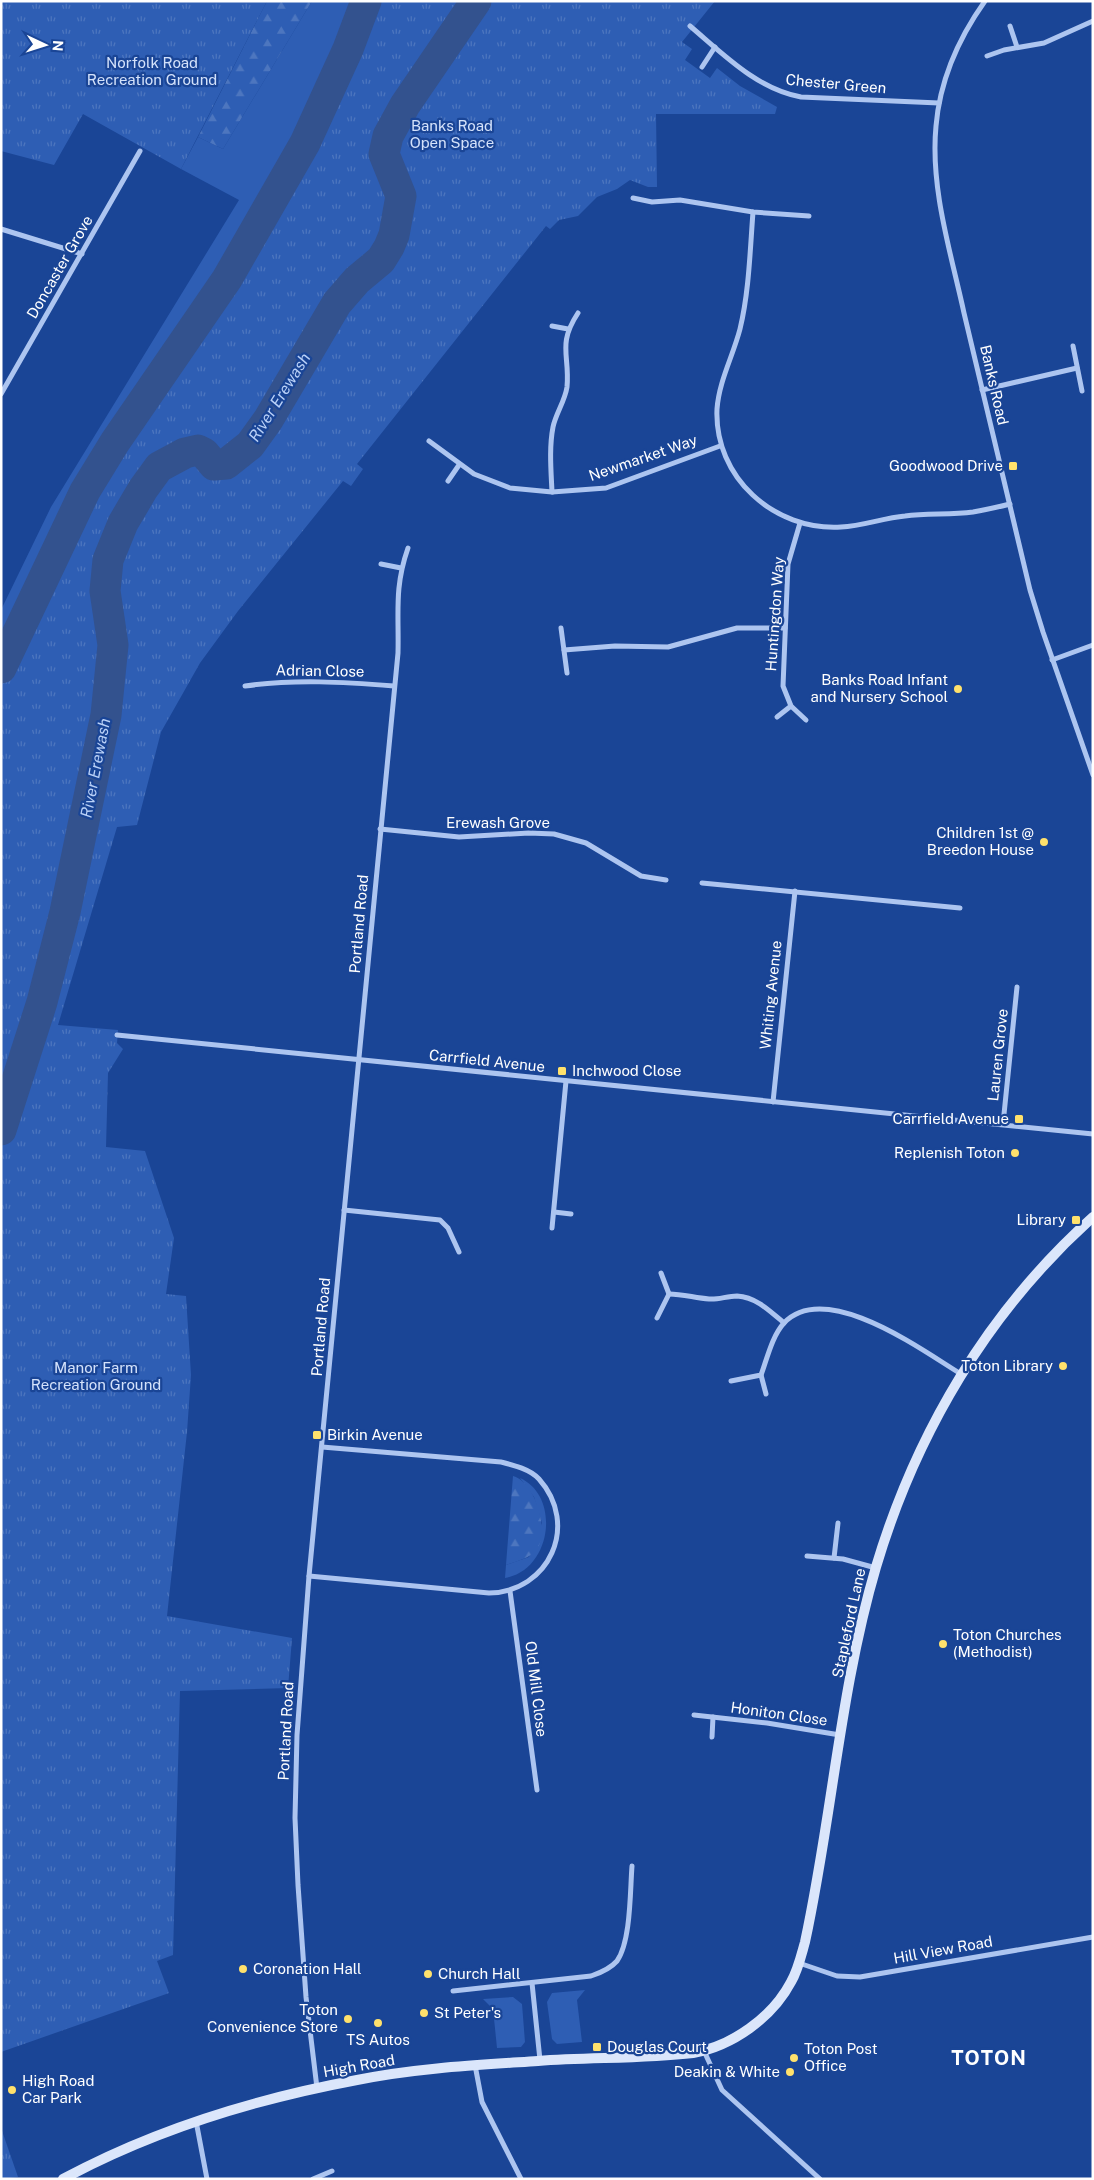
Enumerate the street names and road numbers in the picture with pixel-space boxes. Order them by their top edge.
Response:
street label: Chester Green [785,71,887,96]
street label: Doncaster Grove [23,212,96,321]
street label: Banks Road [977,343,1012,427]
street label: Newmarket Way [586,431,699,484]
street label: Huntingdon Way [762,556,787,672]
street label: Adrian Close [276,661,364,680]
street label: Erewash Grove [446,814,550,831]
street label: Portland Road [346,874,371,974]
street label: Whiting Avenue [756,940,785,1050]
street label: Lauren Grove [984,1008,1011,1102]
street label: Carrfield Avenue [428,1046,546,1075]
street label: Portland Road [308,1277,333,1377]
street label: Stapleford Lane [829,1567,868,1679]
street label: Old Mill Close [522,1640,551,1738]
street label: Portland Road [274,1681,297,1781]
street label: Honiton Close [730,1698,829,1729]
street label: Hill View Road [892,1932,994,1967]
street label: High Road [322,2051,396,2080]

